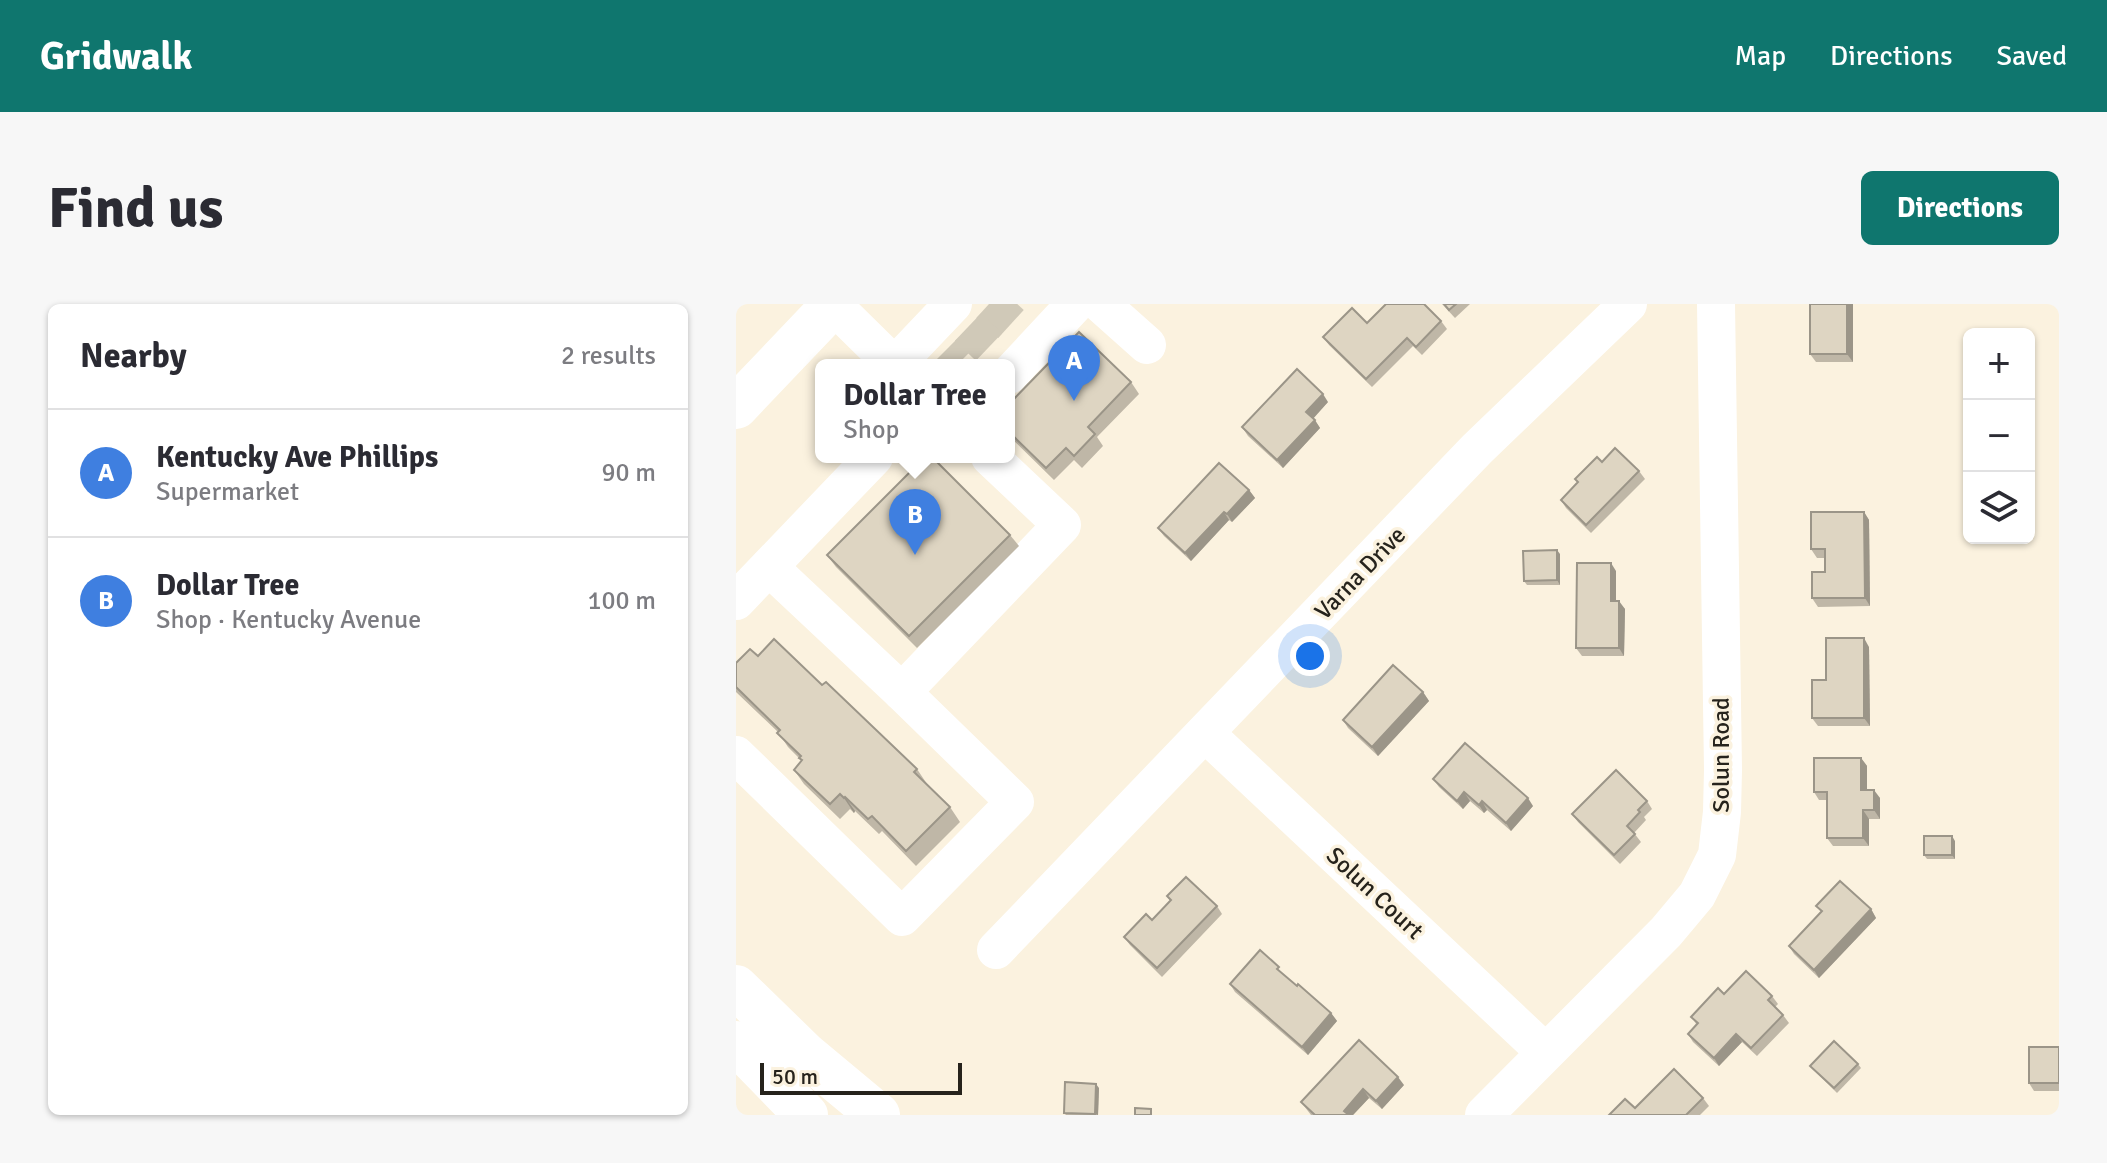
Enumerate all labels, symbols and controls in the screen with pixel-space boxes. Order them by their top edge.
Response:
text: Gridwalk [40,33,192,80]
text: Map [1734,39,1786,73]
text: Directions [1830,39,1952,73]
text: Saved [1996,39,2067,73]
button: Directions [1861,171,2059,245]
text: Find us [48,174,223,243]
map controls [1963,328,2035,544]
button: + [1963,328,2035,400]
text: Nearby [80,335,187,377]
pin: A [1048,335,1100,401]
text: 2 results [561,340,656,372]
popup [815,359,1015,463]
text: Dollar Tree [843,377,987,414]
button: − [1963,400,2035,472]
text: Shop [843,414,899,446]
text: Kentucky Ave Phillips [156,439,438,476]
text: A [98,457,114,489]
text: 90 m [601,457,656,489]
button: layers [1963,472,2035,544]
text: Supermarket [156,476,299,508]
pin: B [889,489,941,555]
street label: Varna Drive [1308,520,1412,626]
text: Dollar Tree [156,567,299,604]
text: B [98,585,114,617]
text: 100 m [587,585,656,617]
text: Shop · Kentucky Avenue [156,604,421,636]
your location [1290,636,1330,676]
street label: Solun Road [1706,697,1736,813]
street label: Solun Court [1320,841,1430,945]
scale bar [760,1059,962,1095]
text: 50 m [772,1063,818,1090]

